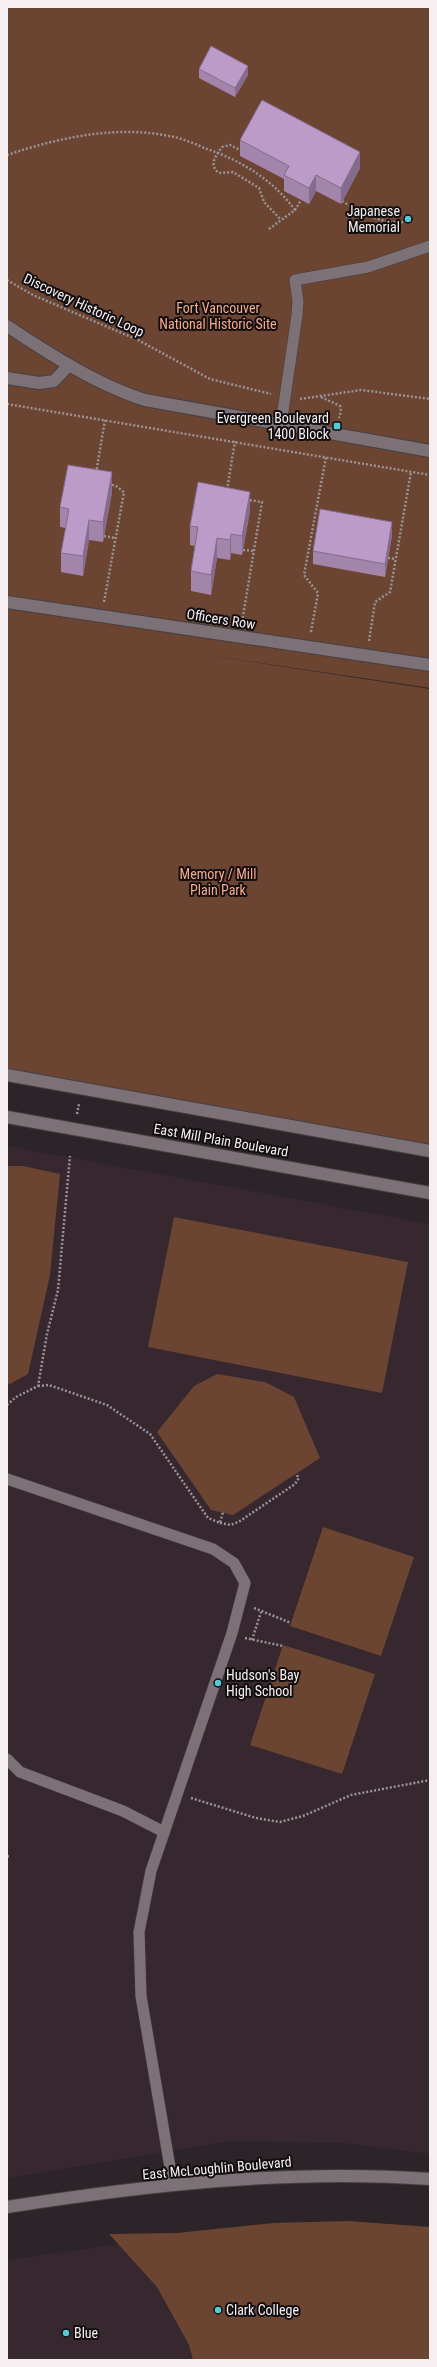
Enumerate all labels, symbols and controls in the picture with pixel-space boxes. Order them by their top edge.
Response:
place label: Japanese Memorial [347,203,400,235]
marker: Japanese Memorial [403,214,413,224]
street label: Discovery Historic Loop [21,270,147,340]
park label: Fort Vancouver National Historic Site [159,300,277,332]
place label: Evergreen Boulevard 1400 Block [217,410,330,442]
marker: Evergreen Boulevard 1400 Block [332,421,342,431]
street label: Officers Row [186,606,256,632]
park label: Memory / Mill Plain Park [180,866,256,898]
street label: East Mill Plain Boulevard [152,1120,290,1160]
place label: Hudson's Bay High School [226,1667,300,1699]
marker: Hudson's Bay High School [213,1678,223,1688]
street label: East McLoughlin Boulevard [142,2154,292,2182]
place label: Clark College [226,2302,300,2318]
marker: Clark College [213,2305,223,2315]
place label: Blue [74,2325,99,2341]
marker: Blue [61,2328,71,2338]

